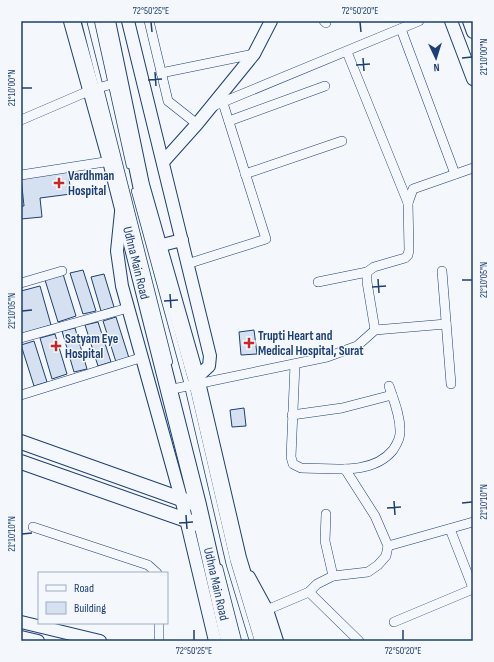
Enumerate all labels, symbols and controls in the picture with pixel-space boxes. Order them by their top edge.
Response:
text: 72°50'25"E [133,5,169,17]
text: 72°50'20"E [342,5,378,17]
north arrow [416,38,456,78]
text: 21°10'00"N [478,39,490,75]
text: N [433,61,440,74]
text: 21°10'00"N [6,70,18,106]
place label: Vardhman Hospital [68,168,114,199]
marker: Vardhman Hospital [53,177,65,189]
street label: Udhna Main Road [119,225,153,301]
text: 21°10'05"N [478,262,490,298]
text: 21°10'05"N [6,293,18,329]
place label: Trupti Heart and Medical Hospital, Surat [258,328,364,359]
place label: Satyam Eye Hospital [65,331,119,362]
marker: Trupti Heart and Medical Hospital, Surat [243,337,255,349]
marker: Satyam Eye Hospital [50,340,62,352]
text: 21°10'10"N [478,484,490,520]
text: 21°10'10"N [6,516,18,552]
street label: Udhna Main Road [200,546,232,622]
legend [38,572,168,624]
text: Road [74,581,94,596]
text: Building [74,601,106,616]
text: 72°50'25"E [176,645,212,657]
text: 72°50'20"E [385,645,421,657]

